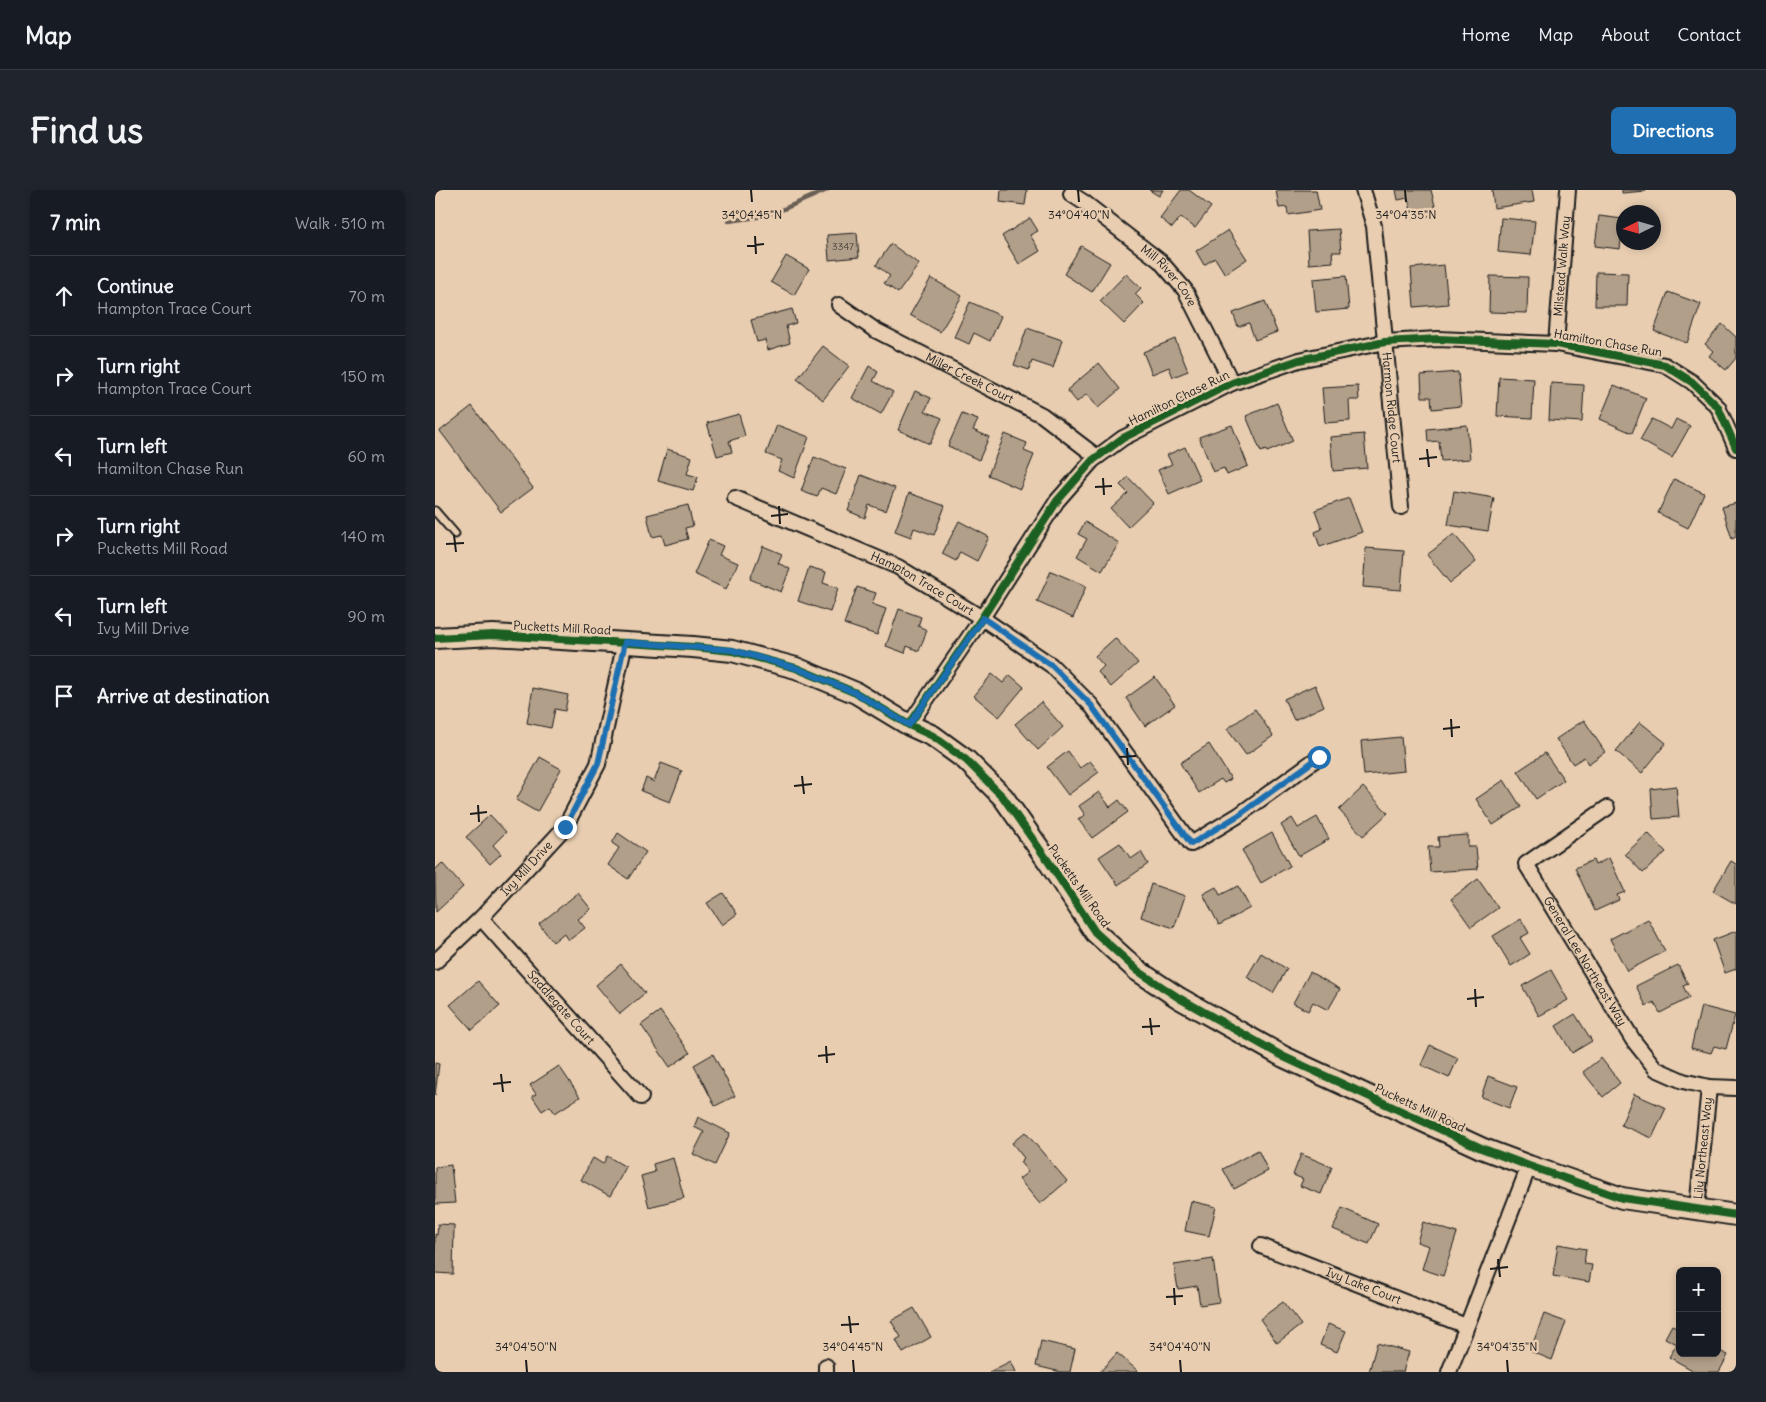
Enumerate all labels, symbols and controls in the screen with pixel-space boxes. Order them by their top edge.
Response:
text: Map [25,20,72,50]
text: Home [1462,23,1510,46]
text: Map [1538,23,1573,46]
text: About [1601,23,1649,46]
text: Contact [1677,23,1741,46]
button: Directions [1611,107,1736,154]
text: Find us [30,108,143,152]
north arrow [1616,205,1661,250]
text: 34°04'45"N [722,207,782,222]
text: 34°04'40"N [1048,207,1110,222]
text: 34°04'35"N [1376,207,1437,222]
text: 7 min [50,209,101,236]
text: Walk · 510 m [295,213,385,233]
street label: Milstead Walk Way [1550,215,1573,317]
house number: 3347 [832,240,854,253]
street label: Mill River Cove [1138,241,1200,309]
text: Continue [97,274,174,298]
icon: ahead [50,282,78,310]
text: 70 m [349,286,385,306]
text: Hampton Trace Court [97,298,252,318]
street label: Hamilton Chase Run [1553,326,1664,359]
street label: Miller Creek Court [923,349,1016,406]
street label: Harmon Ridge Court [1379,351,1405,464]
text: Turn right [97,354,180,378]
icon: right [50,362,78,390]
text: 150 m [341,366,385,386]
street label: Hamilton Chase Run [1126,367,1232,428]
text: Hampton Trace Court [97,378,252,398]
text: Turn left [97,434,167,458]
icon: left [50,442,78,470]
text: 60 m [347,446,385,466]
text: Hamilton Chase Run [97,458,244,478]
text: Turn right [97,514,180,538]
icon: right [50,522,78,550]
text: 140 m [341,526,385,546]
text: Pucketts Mill Road [97,538,228,558]
street label: Hampton Trace Court [868,548,977,618]
text: Turn left [97,594,167,618]
icon: left [50,602,78,630]
text: 90 m [347,606,385,626]
street label: Pucketts Mill Road [513,617,611,638]
text: Ivy Mill Drive [97,618,189,638]
icon: arrive [50,682,78,710]
text: Arrive at destination [97,684,270,708]
route start [1308,746,1331,769]
route end [554,816,577,839]
street label: Ivy Mill Drive [497,838,555,899]
street label: Pucketts Mill Road [1045,841,1114,930]
street label: General Lee Northeast Way [1540,893,1630,1028]
street label: Saddlegate Court [524,967,598,1047]
street label: Pucketts Mill Road [1373,1080,1468,1135]
street label: Lily Northeast Way [1690,1097,1715,1200]
street label: Ivy Lake Court [1324,1264,1403,1307]
map controls [1676,1267,1721,1357]
button: + [1676,1267,1721,1312]
button: − [1676,1312,1721,1357]
text: 34°04'50"N [495,1339,557,1354]
text: 34°04'45"N [823,1339,883,1354]
text: 34°04'40"N [1149,1339,1211,1354]
text: 34°04'35"N [1477,1339,1538,1354]

